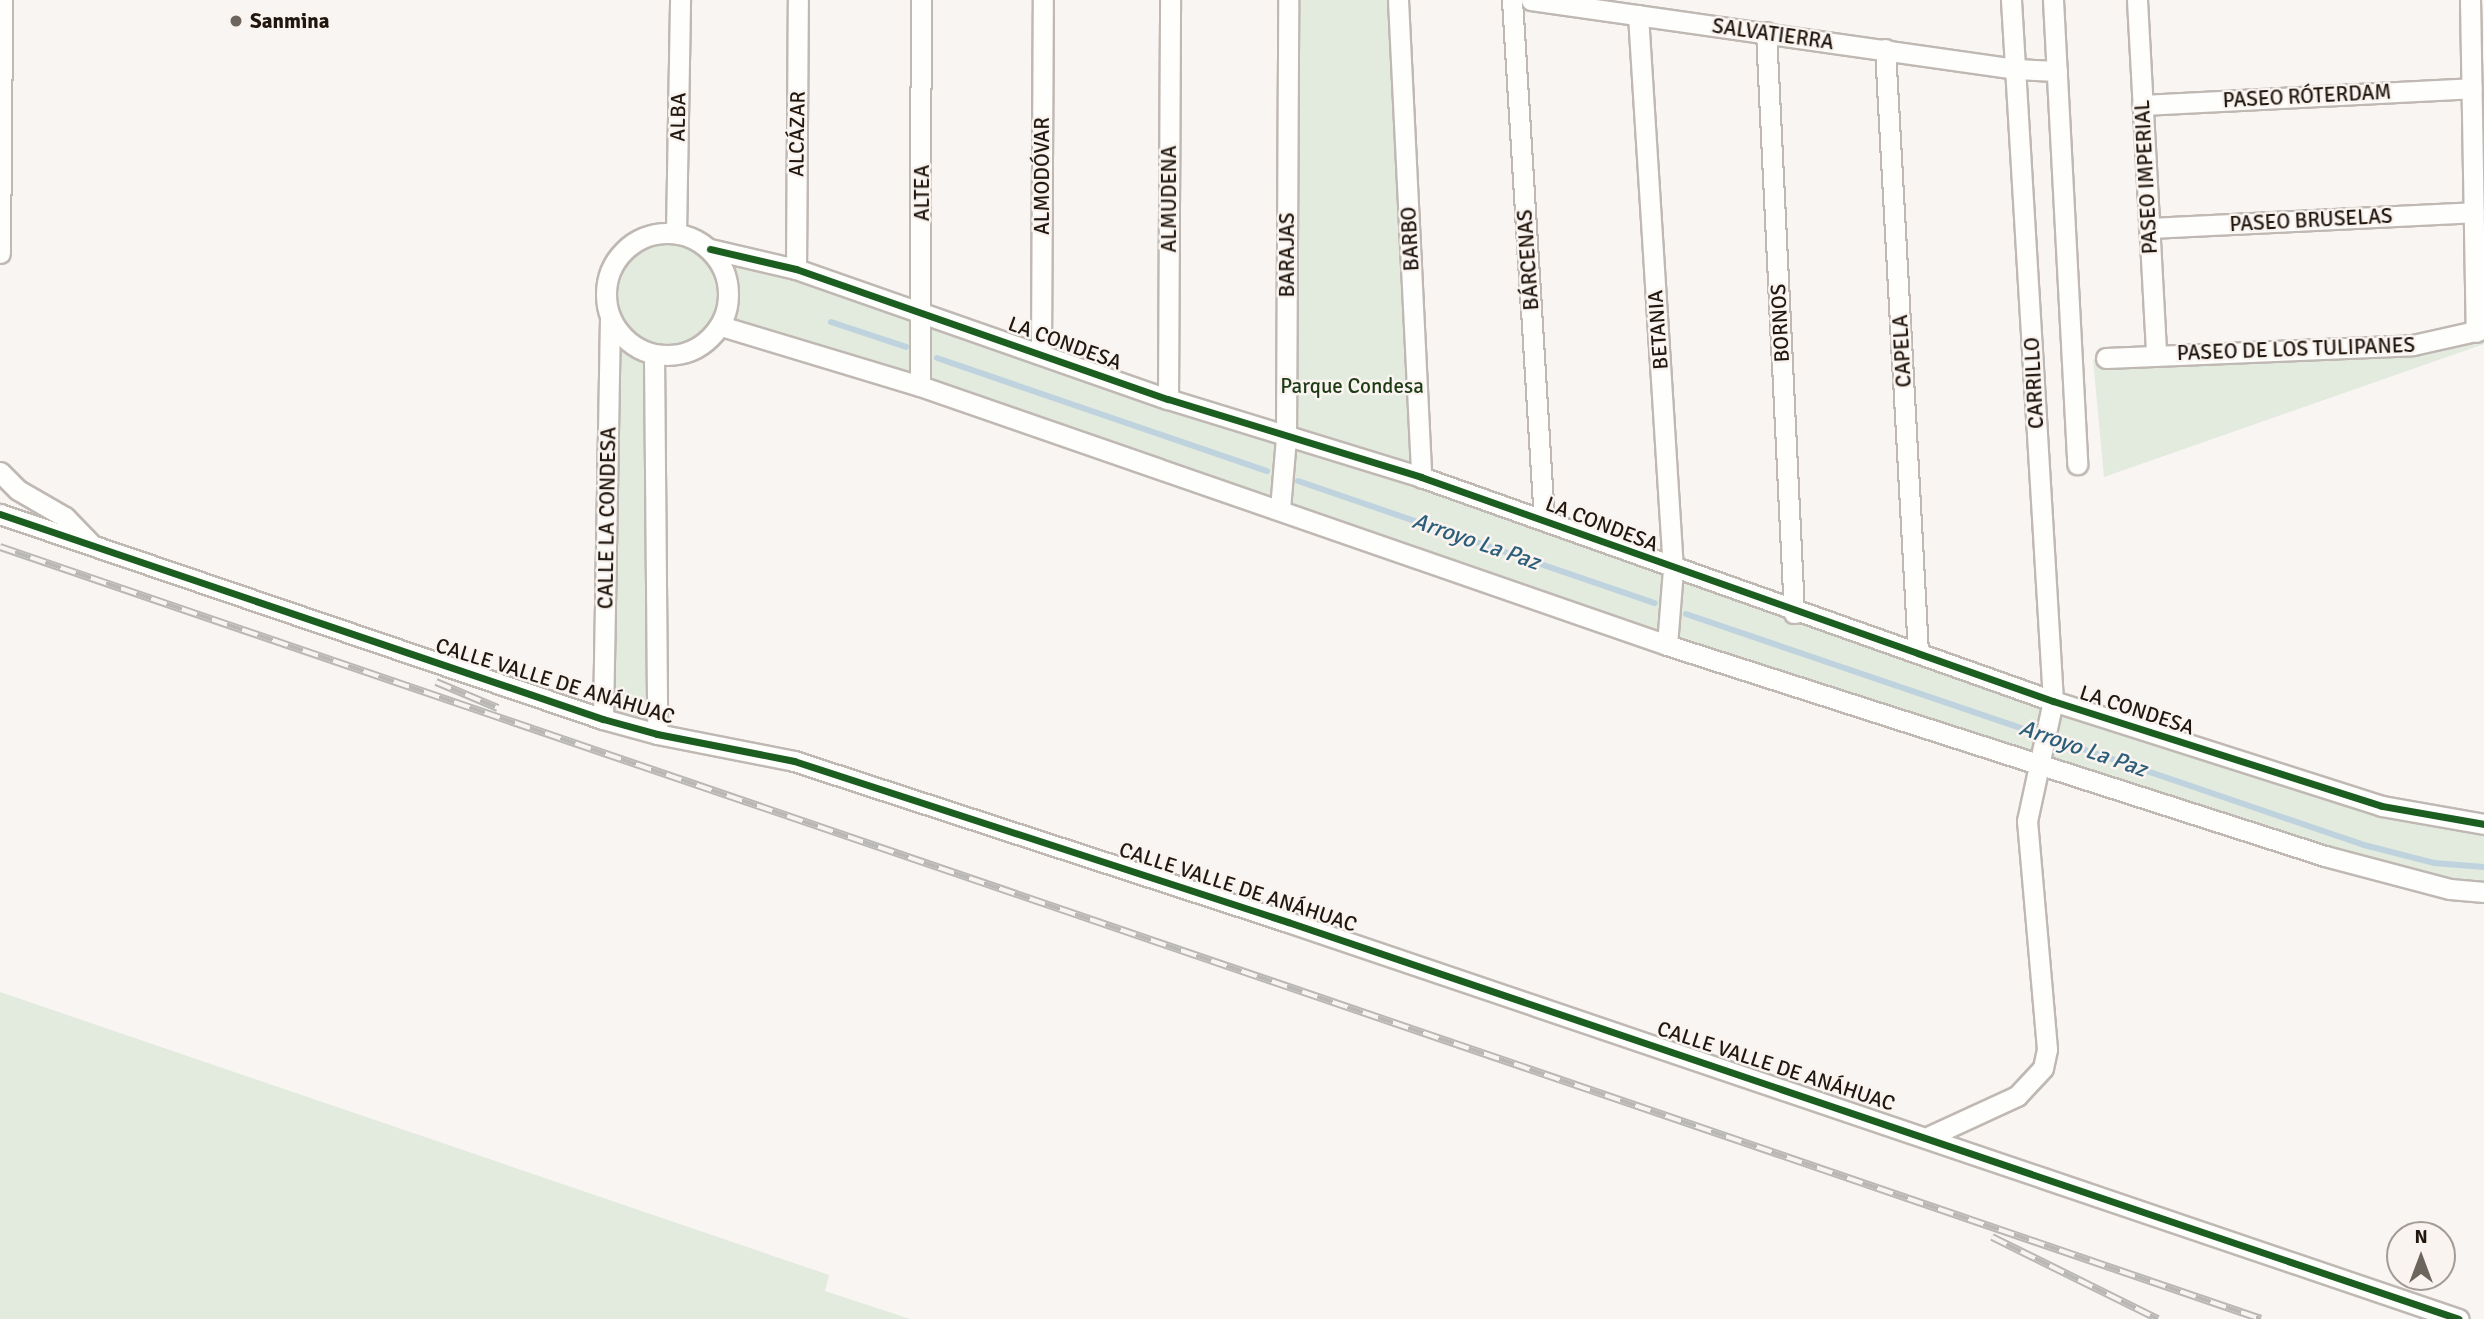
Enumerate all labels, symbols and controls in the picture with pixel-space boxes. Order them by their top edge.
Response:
place label: Sanmina [250,8,329,34]
marker: Sanmina [228,13,244,29]
street label: SALVATIERRA [1711,13,1835,55]
street label: PASEO RÓTERDAM [2222,79,2392,113]
street label: ALCÁZAR [784,91,810,177]
street label: ALBA [665,92,691,142]
street label: PASEO IMPERIAL [2129,99,2163,255]
street label: ALMODÓVAR [1029,117,1055,235]
street label: ALMUDENA [1156,145,1182,253]
street label: ALTEA [909,165,935,221]
street label: PASEO BRUSELAS [2229,203,2393,237]
street label: BARBO [1396,206,1424,272]
street label: BÁRCENAS [1512,209,1544,311]
street label: BARAJAS [1274,213,1300,297]
street label: BORNOS [1765,283,1795,363]
street label: BETANIA [1643,289,1673,371]
street label: LA CONDESA [1005,311,1125,375]
street label: CAPELA [1888,314,1916,388]
street label: PASEO DE LOS TULIPANES [2176,332,2416,366]
street label: CARRILLO [2019,336,2049,430]
park label: Parque Condesa [1280,373,1424,399]
street label: CALLE LA CONDESA [593,427,621,609]
street label: LA CONDESA [1542,491,1662,557]
water label: Arroyo La Paz [1409,507,1543,577]
street label: CALLE VALLE DE ANÁHUAC [432,633,678,729]
street label: LA CONDESA [2077,680,2197,740]
water label: Arroyo La Paz [2016,714,2150,784]
street label: CALLE VALLE DE ANÁHUAC [1116,837,1360,937]
street label: CALLE VALLE DE ANÁHUAC [1654,1016,1898,1116]
north arrow [2386,1221,2456,1291]
text: N [2414,1225,2428,1249]

